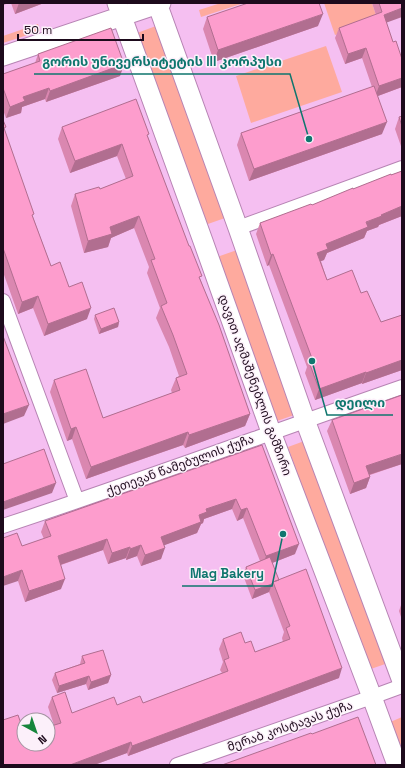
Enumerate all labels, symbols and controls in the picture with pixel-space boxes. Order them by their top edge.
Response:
scale bar [18,16,143,42]
text: 50 m [24,22,52,38]
callout: გორის უნივერსიტეტის III კორპუსი [34,49,290,74]
text: გორის უნივერსიტეტის III კორპუსი [42,53,282,70]
street label: დავით აღმაშენებლის გამზირი [215,292,295,478]
callout: დეილი [327,390,393,415]
text: დეილი [335,394,385,411]
street label: ქეთევან წამებულის ქუჩა [104,431,256,499]
callout: Mag Bakery [182,561,272,586]
text: Mag Bakery [190,565,264,582]
street label: მერაბ კოსტავას ქუჩა [225,697,355,755]
north arrow [16,712,56,752]
text: N [35,732,50,747]

